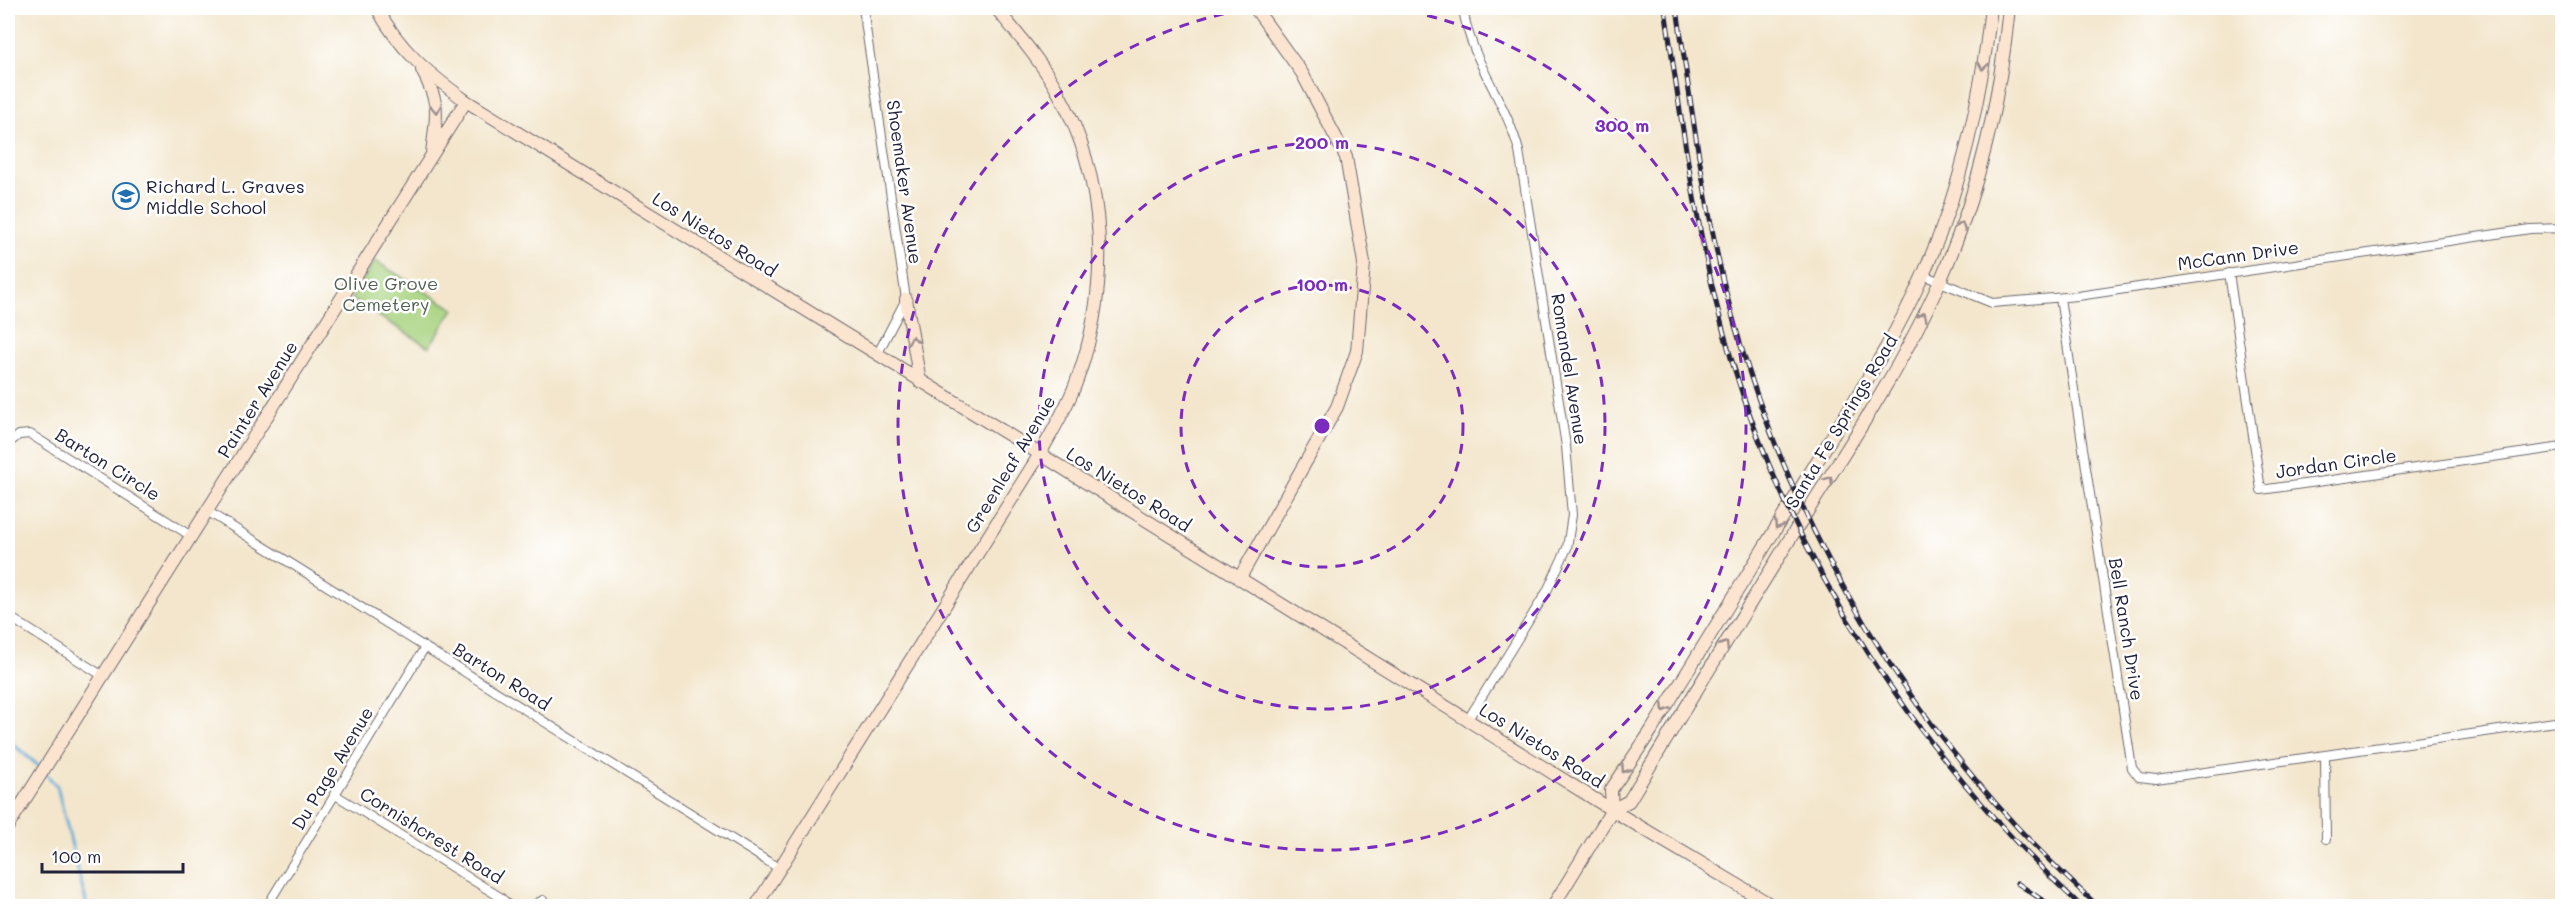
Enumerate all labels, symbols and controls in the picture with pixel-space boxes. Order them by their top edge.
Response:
one-way arrow [1978,61,1990,70]
street label: Shoemaker Avenue [882,98,928,266]
one-way arrow [430,105,443,114]
text: 300 m [1595,113,1649,137]
text: 200 m [1295,130,1349,154]
place label: Richard L. Graves Middle School [146,174,305,219]
school or university icon: Richard L. Graves Middle School [111,181,141,211]
street label: Los Nietos Road [648,186,782,282]
one-way arrow [1953,221,1966,232]
street label: McCann Drive [2176,235,2300,275]
park label: Olive Grove Cemetery [334,271,438,316]
text: 100 m [1296,272,1348,296]
street label: Romandel Avenue [1546,292,1594,446]
one-way arrow [1915,312,1927,323]
street label: Santa Fe Springs Road [1780,330,1902,512]
street label: Painter Avenue [211,336,303,462]
one-way arrow [907,336,920,346]
street label: Greenleaf Avenue [959,391,1061,537]
centre of rings [1312,416,1332,436]
street label: Barton Circle [51,422,165,506]
street label: Los Nietos Road [1062,441,1196,537]
street label: Jordan Circle [2274,443,2398,483]
one-way arrow [1821,476,1833,486]
one-way arrow [1773,519,1785,529]
street label: Bell Ranch Drive [2104,556,2150,702]
street label: Barton Road [449,637,555,715]
one-way arrow [1717,641,1729,651]
street label: Los Nietos Road [1475,697,1609,793]
street label: Du Page Avenue [286,702,378,834]
one-way arrow [1661,702,1673,712]
one-way arrow [1621,762,1632,773]
street label: Cornishcrest Road [356,781,508,889]
scale bar [42,836,183,874]
text: 100 m [51,844,101,868]

